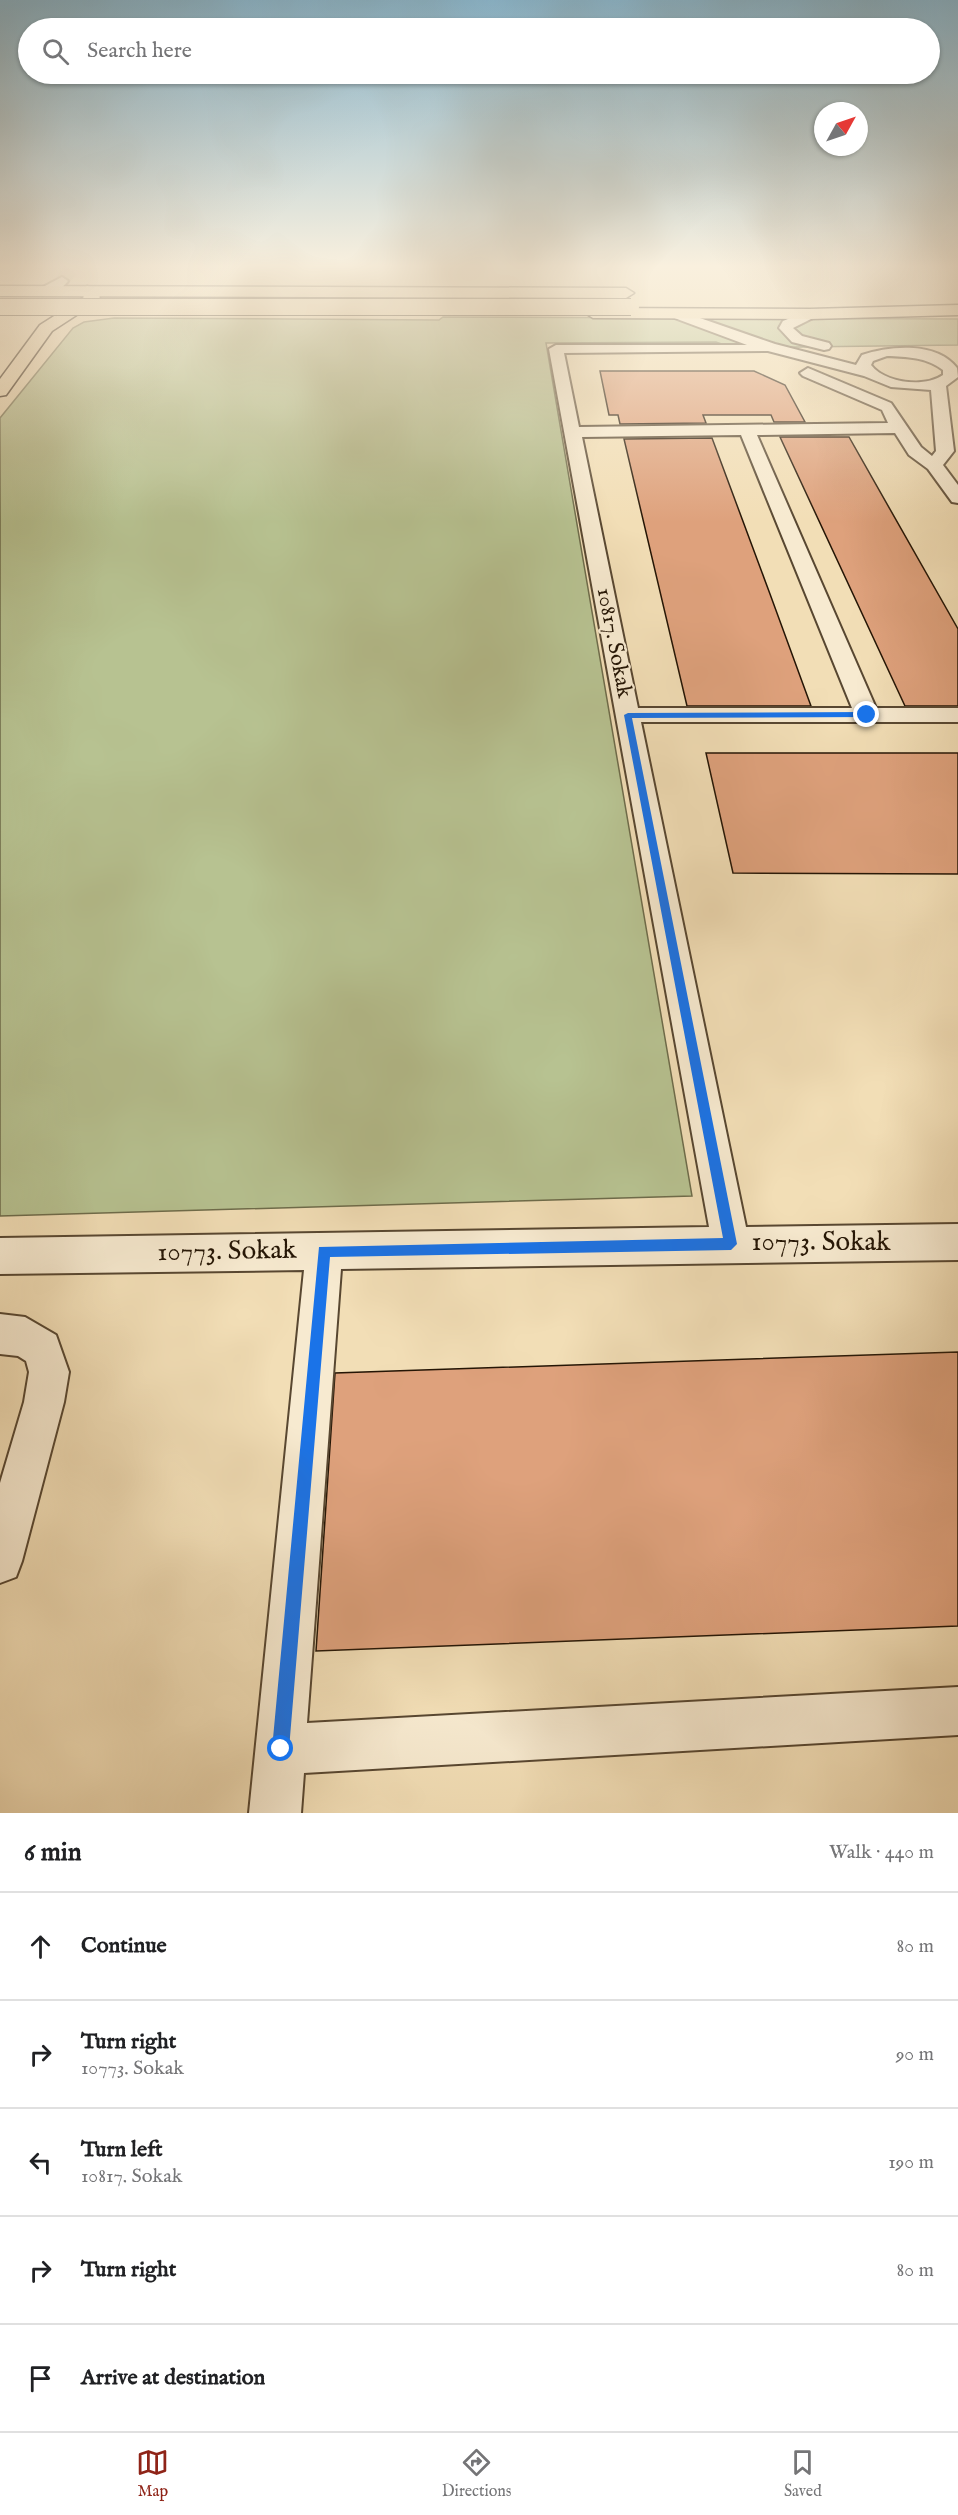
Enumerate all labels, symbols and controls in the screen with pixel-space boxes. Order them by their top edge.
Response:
search box [18,18,940,84]
icon: search [39,35,72,68]
text: Search here [87,37,192,65]
north arrow [814,102,868,156]
street label: 10817. Sokak [590,586,638,701]
route end [853,701,879,727]
street label: 10773. Sokak [751,1226,891,1260]
street label: 10773. Sokak [157,1234,297,1270]
route start [267,1735,293,1761]
text: 6 min [24,1836,82,1869]
text: Walk · 440 m [829,1840,934,1865]
icon: ahead [24,1930,57,1963]
text: Continue [81,1932,167,1960]
text: 80 m [897,1934,934,1959]
text: Turn right [81,2028,176,2056]
icon: right [24,2038,57,2071]
text: 90 m [896,2042,934,2067]
text: 10773. Sokak [81,2056,184,2081]
text: Turn left [81,2136,163,2164]
icon: left [24,2146,57,2179]
text: 190 m [888,2150,934,2175]
text: 10817. Sokak [81,2164,182,2189]
icon: right [24,2254,57,2287]
text: Turn right [81,2256,176,2284]
text: 80 m [897,2258,934,2283]
icon: arrive [24,2362,57,2395]
text: Arrive at destination [81,2364,265,2392]
tab: Map [136,2446,169,2502]
tab: Directions [442,2446,511,2502]
tab: Saved [784,2446,822,2502]

